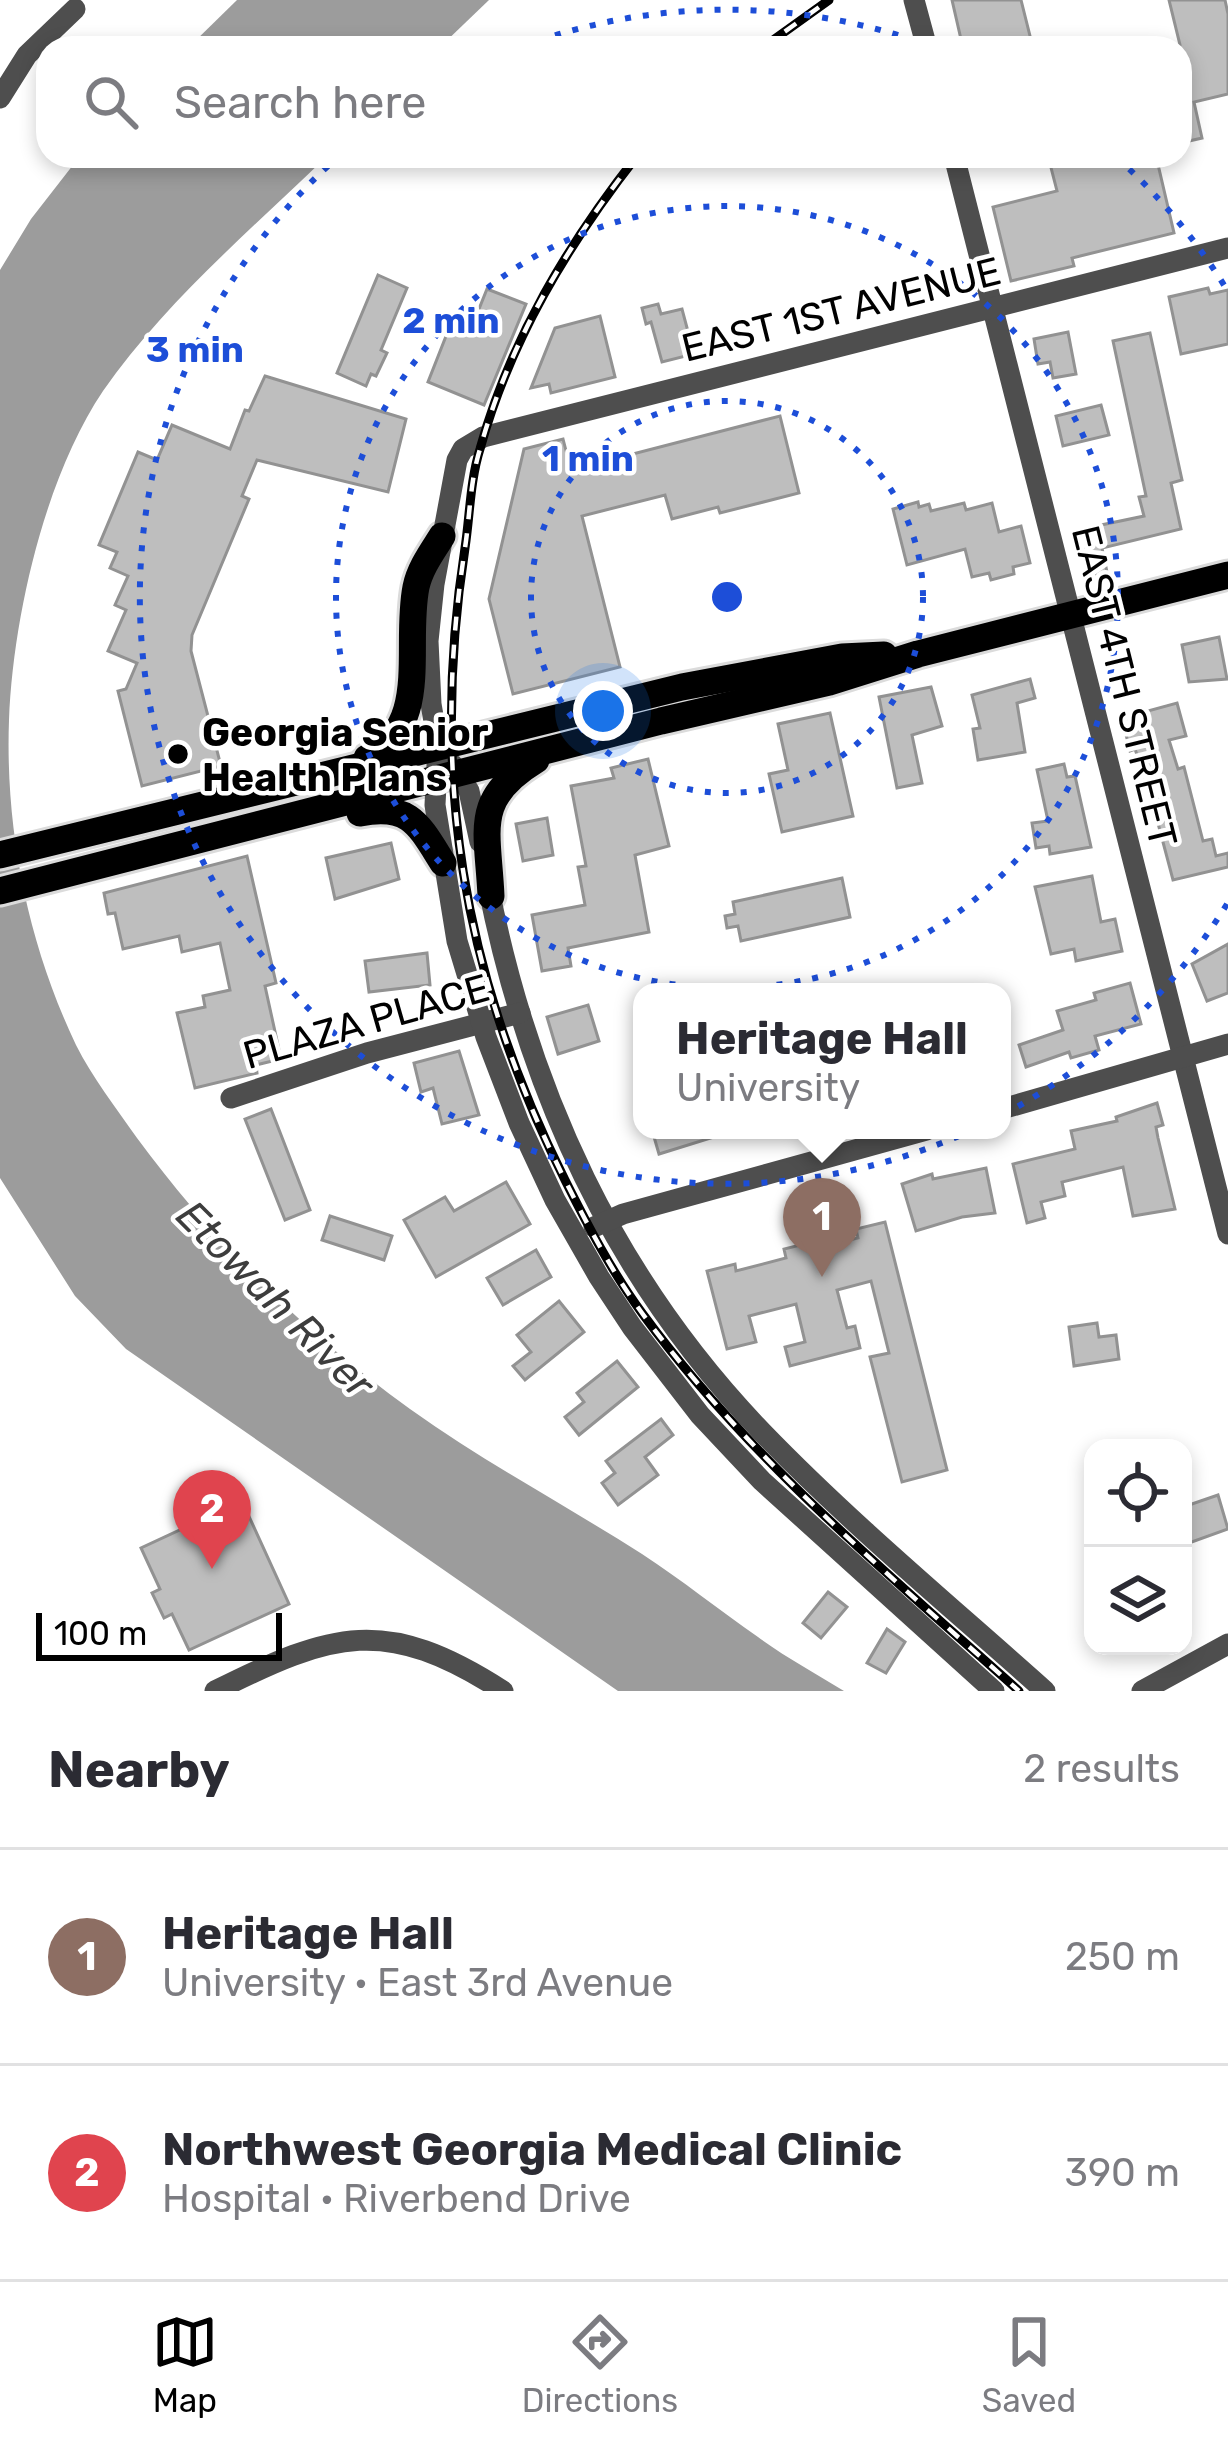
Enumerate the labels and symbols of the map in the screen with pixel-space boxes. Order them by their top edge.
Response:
street label: EAST 1ST AVENUE [677,248,1005,372]
text: 2 min [402,299,500,342]
text: 3 min [146,328,244,371]
text: 1 min [542,437,634,480]
street label: EAST 4TH STREET [1062,521,1186,852]
centre of rings [706,576,748,618]
your location [573,681,633,741]
place label: Georgia Senior Health Plans [202,710,489,801]
marker: Georgia Senior Health Plans [165,741,191,767]
street label: PLAZA PLACE [238,965,494,1079]
pin: 1 [783,1178,861,1277]
water label: Etowah River [166,1191,386,1410]
pin: 2 [173,1470,251,1569]
scale bar [36,1607,282,1660]

